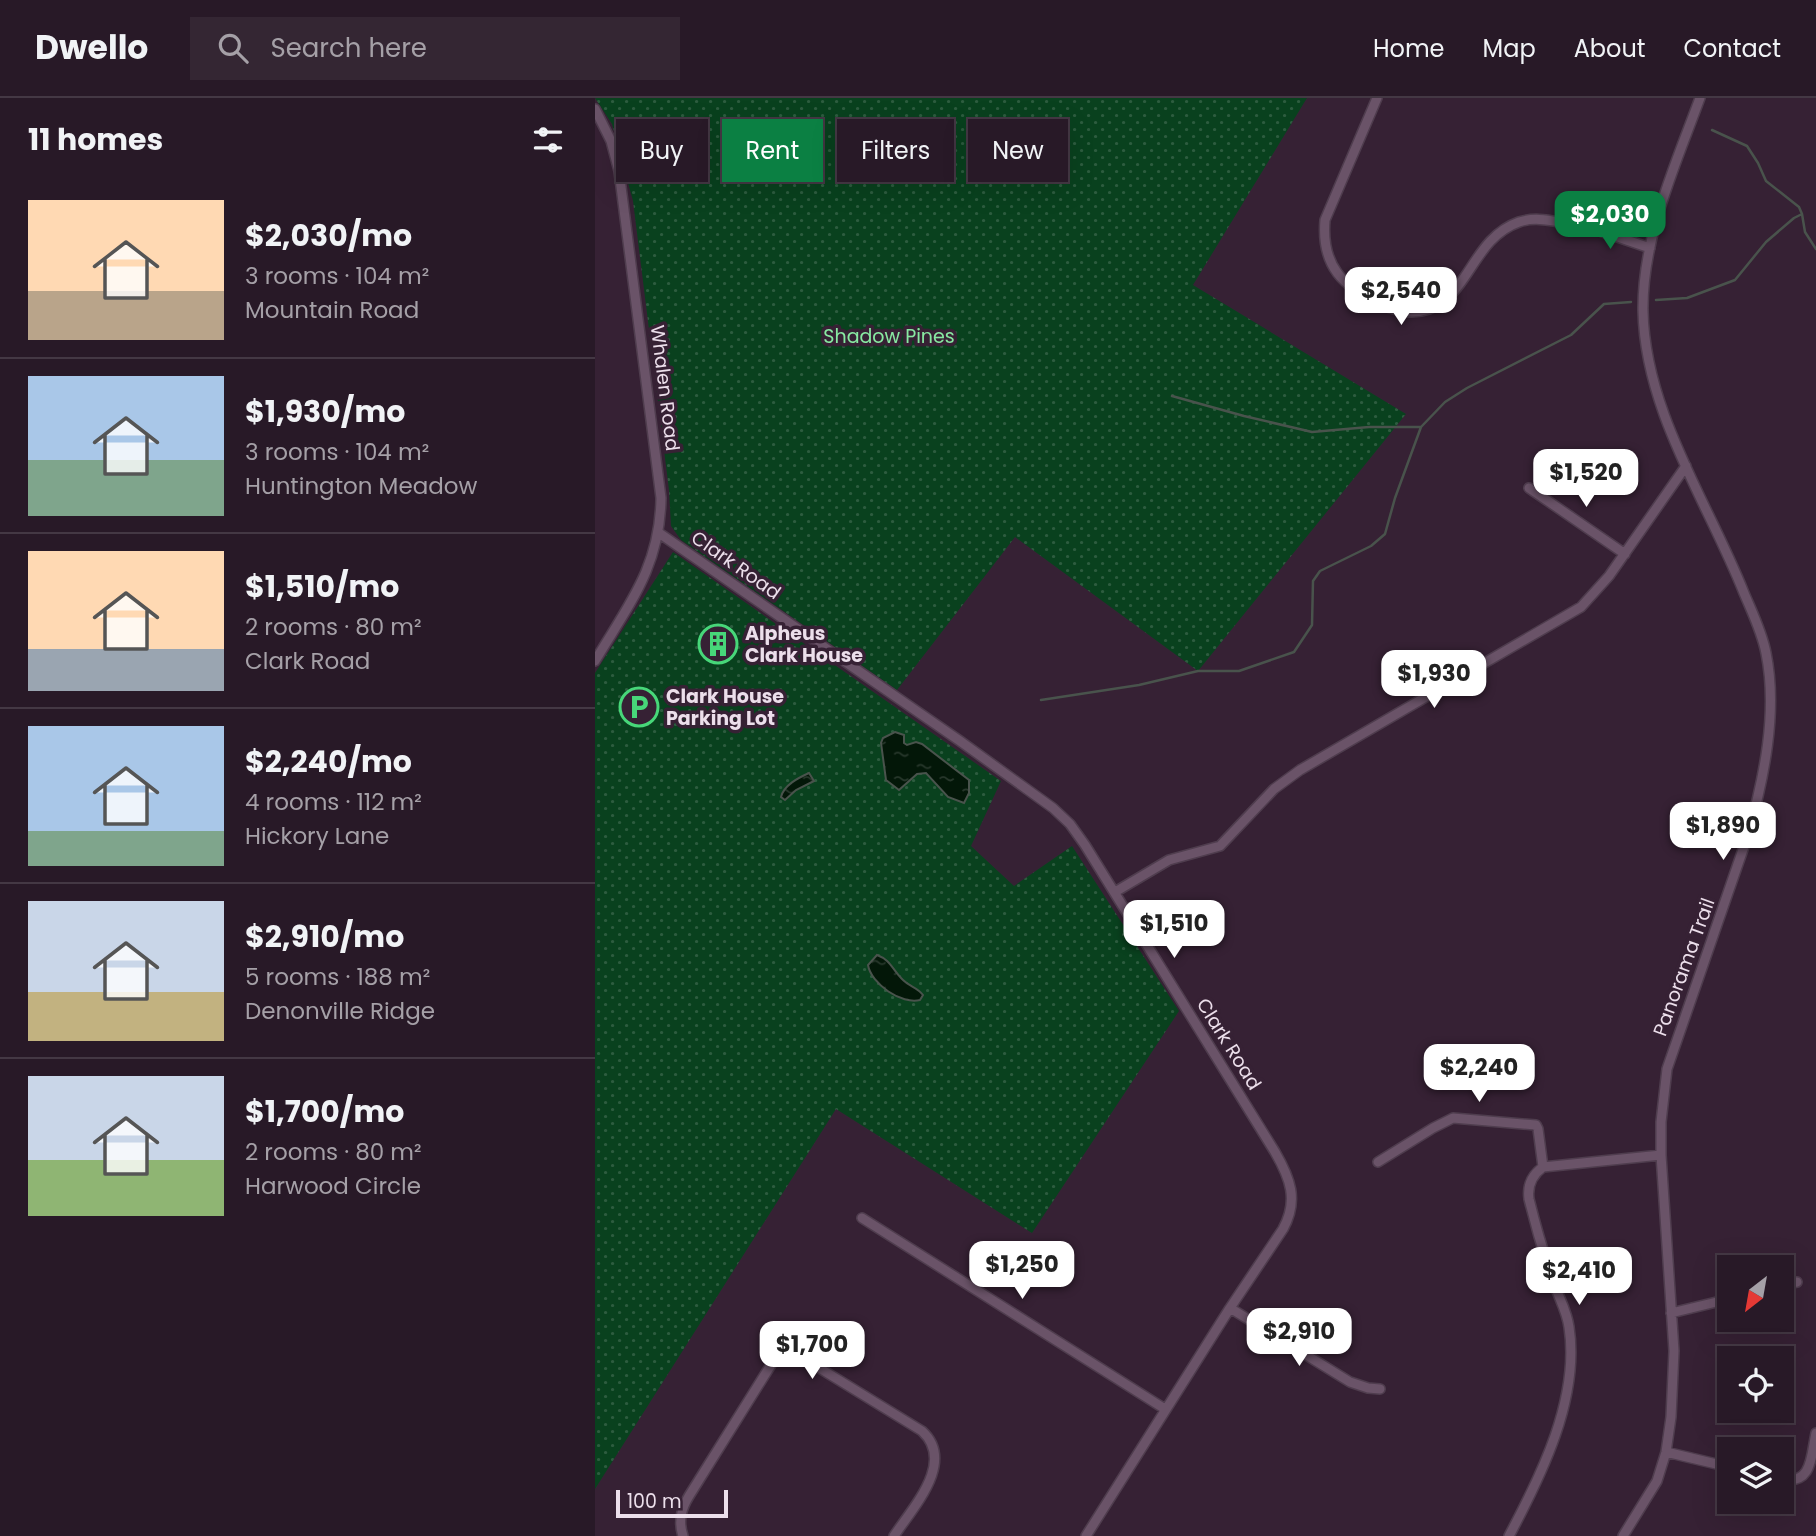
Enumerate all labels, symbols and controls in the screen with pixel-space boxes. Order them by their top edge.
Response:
search box [190,17,680,80]
text: Dwello [35,24,148,71]
icon: search [214,29,252,67]
text: Search here [270,30,427,66]
text: Home [1373,32,1445,65]
text: Map [1483,32,1536,65]
text: About [1574,32,1645,65]
text: Contact [1683,32,1781,65]
text: 11 homes [28,118,163,161]
chip: Buy [616,119,708,182]
chip: Rent [722,119,823,182]
chip: Filters [837,119,954,182]
chip: New [968,119,1068,182]
icon: filters [529,121,567,159]
pin: $2,030 [1553,192,1667,251]
text: $2,030 [1571,198,1649,230]
text: $2,030/mo [245,214,412,257]
icon: home [84,228,168,312]
text: 3 rooms · 104 m² [245,260,429,292]
pin: $2,540 [1344,268,1458,327]
text: $2,540 [1361,274,1441,306]
text: Mountain Road [245,294,419,326]
park label: Shadow Pines [823,323,955,350]
street label: Whalen Road [644,324,686,452]
text: $1,930/mo [245,390,405,433]
icon: home [84,404,168,488]
text: 3 rooms · 104 m² [245,436,429,468]
pin: $1,520 [1529,450,1643,509]
text: $1,520 [1549,456,1623,488]
text: Huntington Meadow [245,470,477,502]
street label: Clark Road [686,524,786,606]
text: $1,510/mo [245,565,399,608]
icon: home [84,579,168,663]
text: 2 rooms · 80 m² [245,611,422,643]
place label: Alpheus Clark House [745,620,863,669]
building icon: Alpheus Clark House [697,623,739,665]
text: Clark Road [245,645,370,677]
pin: $1,930 [1377,650,1491,710]
text: $1,930 [1397,657,1471,689]
place label: Clark House Parking Lot [666,683,784,732]
parking icon: Clark House Parking Lot [618,686,660,728]
text: $2,240/mo [245,740,412,783]
icon: home [84,754,168,838]
text: 4 rooms · 112 m² [245,786,422,818]
pin: $1,890 [1666,802,1780,862]
text: $1,890 [1686,809,1760,841]
text: Hickory Lane [245,820,389,852]
street label: Panorama Trail [1646,894,1722,1040]
pin: $1,510 [1117,900,1231,960]
text: $1,510 [1140,907,1208,939]
text: $2,910/mo [245,915,404,958]
icon: home [84,929,168,1013]
text: 5 rooms · 188 m² [245,961,430,993]
street label: Clark Road [1190,993,1268,1095]
text: Denonville Ridge [245,995,435,1027]
pin: $2,240 [1422,1044,1536,1104]
text: $2,240 [1440,1051,1518,1083]
text: $1,700/mo [245,1090,404,1133]
icon: home [84,1104,168,1188]
text: 2 rooms · 80 m² [245,1136,422,1168]
text: Harwood Circle [245,1170,421,1202]
pin: $1,250 [965,1242,1079,1301]
text: $1,250 [985,1248,1059,1280]
pin: $2,410 [1522,1248,1636,1307]
text: $2,410 [1542,1254,1616,1286]
north arrow [1717,1255,1794,1332]
map controls [1717,1255,1794,1514]
pin: $2,910 [1242,1308,1356,1368]
text: $2,910 [1263,1315,1335,1347]
pin: $1,700 [755,1322,869,1381]
text: $1,700 [776,1328,848,1360]
button: locate [1717,1346,1794,1423]
button: layers [1717,1437,1794,1514]
scale bar [616,1487,728,1519]
text: 100 m [627,1488,682,1515]

